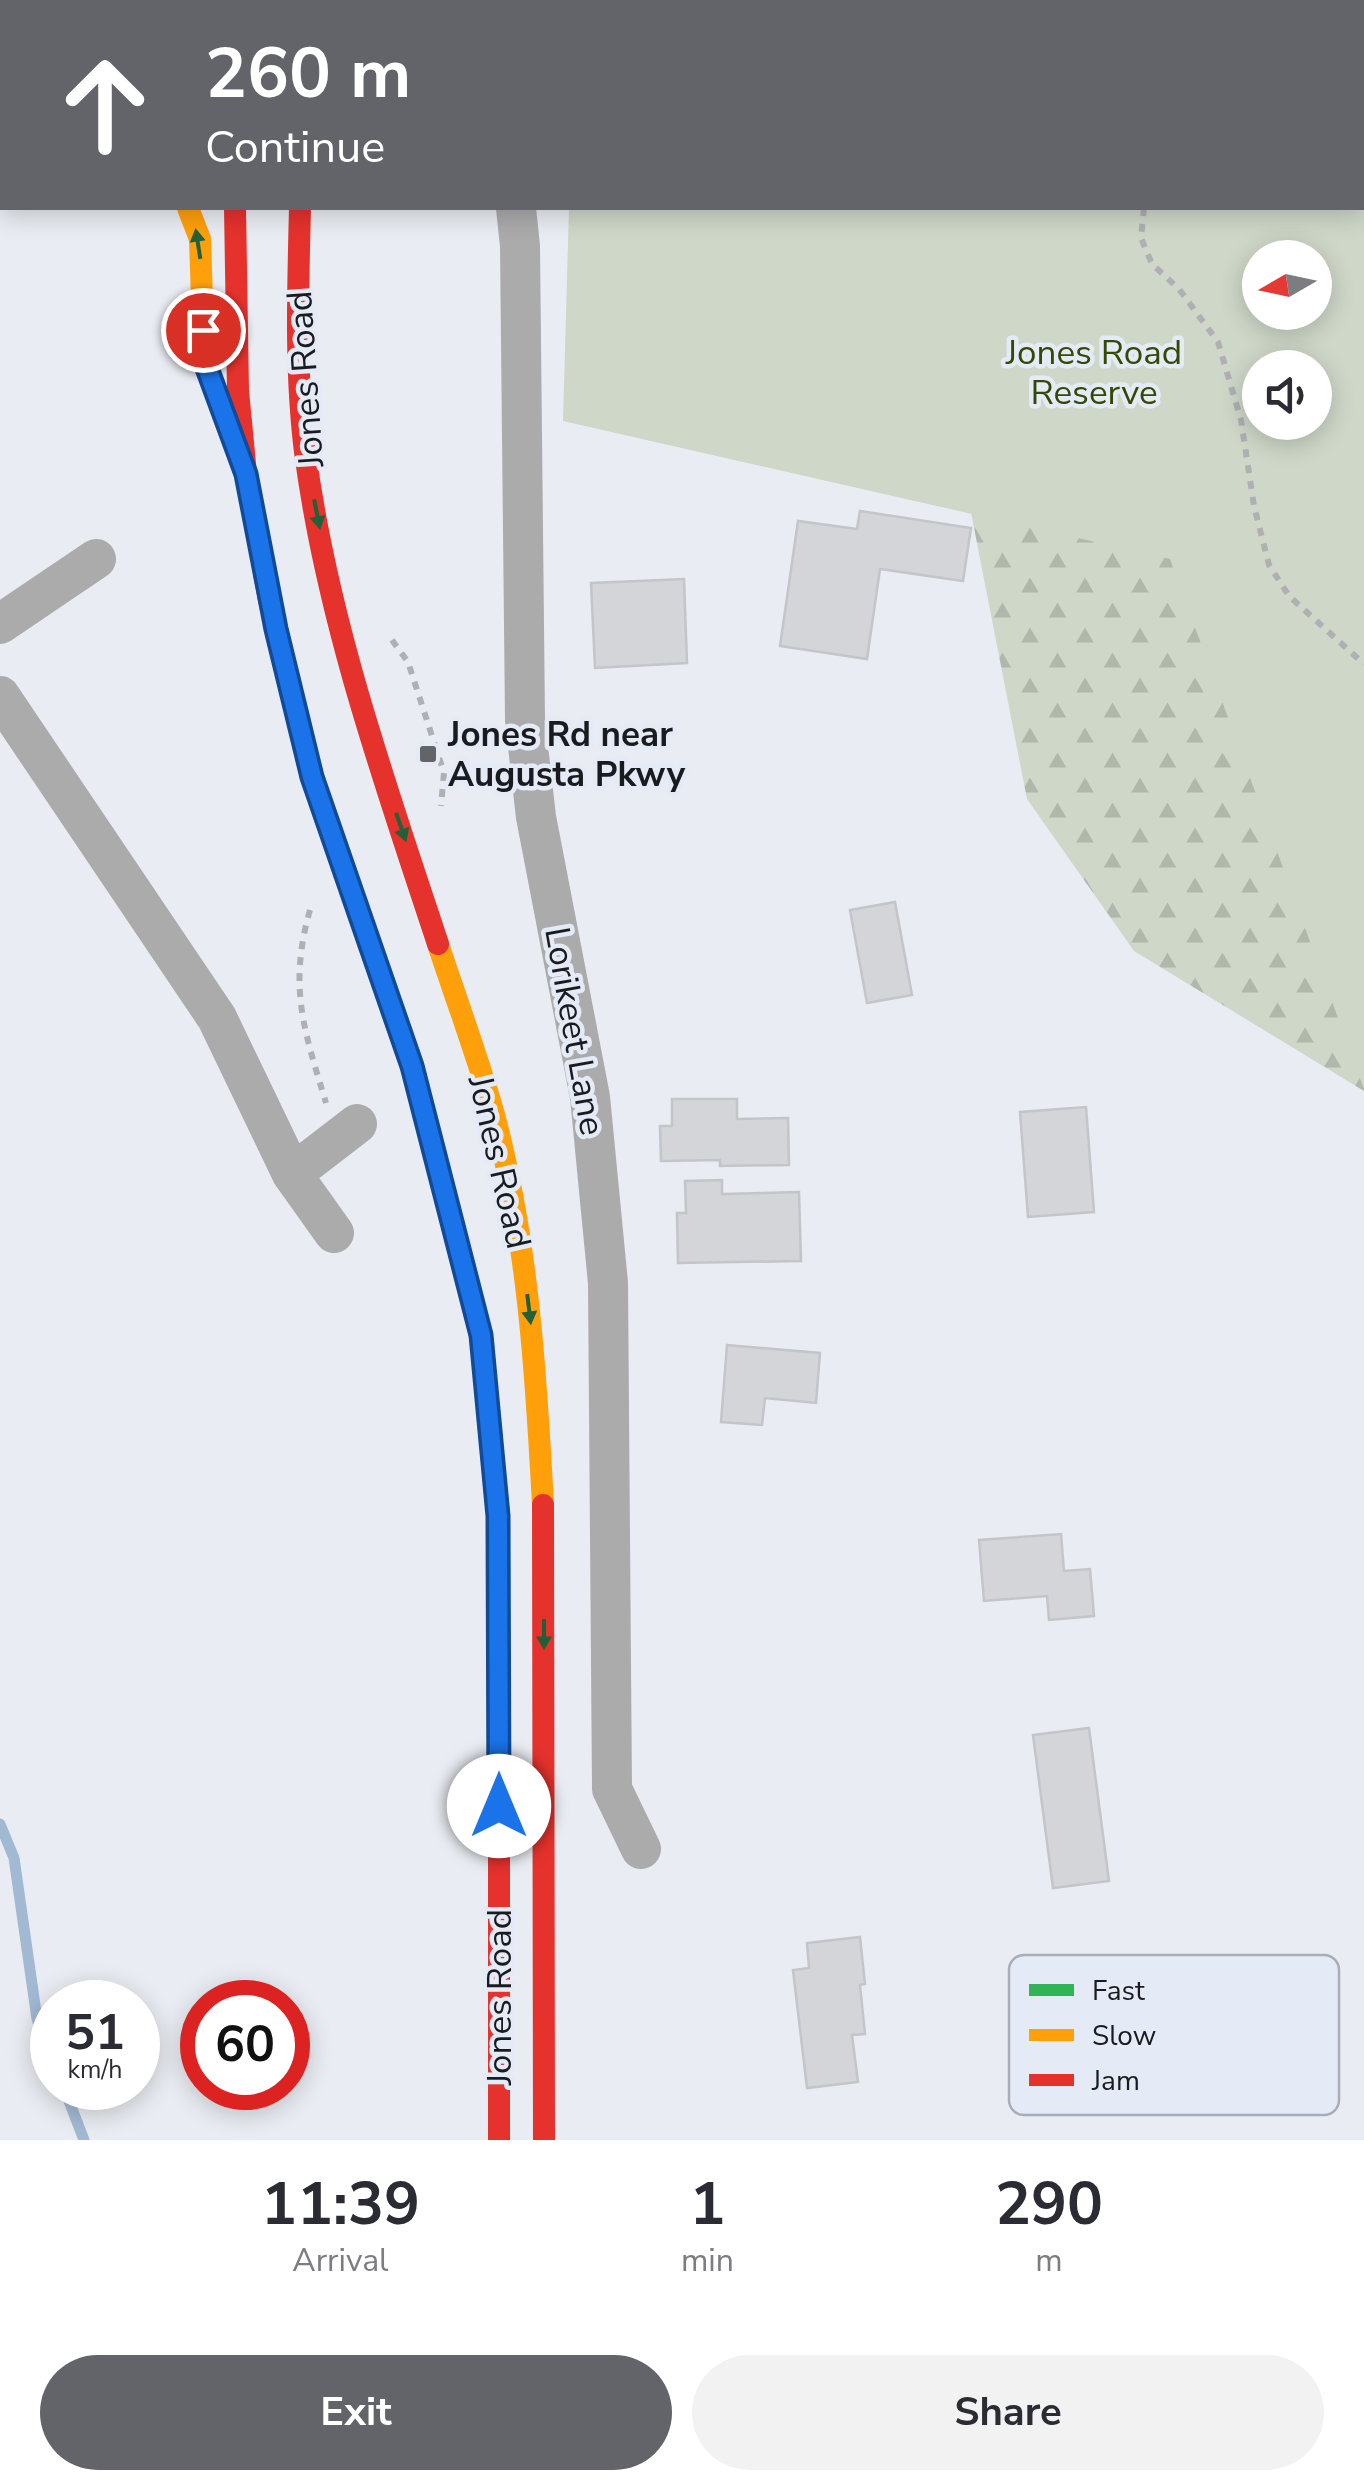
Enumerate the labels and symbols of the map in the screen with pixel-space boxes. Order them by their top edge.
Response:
one-way arrow [189,228,205,259]
north arrow [1242,240,1332,330]
pin [161,288,246,373]
street label: Jones Road [276,289,335,470]
park label: Jones Road Reserve [1005,329,1182,416]
one-way arrow [310,498,325,530]
place label: Jones Rd near Augusta Pkwy [447,711,686,798]
marker: Jones Rd near Augusta Pkwy [417,743,439,765]
one-way arrow [394,813,409,843]
street label: Lorikeet Lane [533,923,616,1139]
street label: Jones Road [457,1070,542,1253]
one-way arrow [521,1294,537,1326]
one-way arrow [536,1618,552,1650]
position arrow [447,1754,551,1858]
street label: Jones Road [476,1909,523,2086]
legend [1009,1955,1339,2115]
text: Fast [1092,1972,1145,2010]
speed limit sign: 60 [180,1980,310,2110]
text: Slow [1092,2017,1156,2055]
text: Jam [1091,2062,1140,2100]

